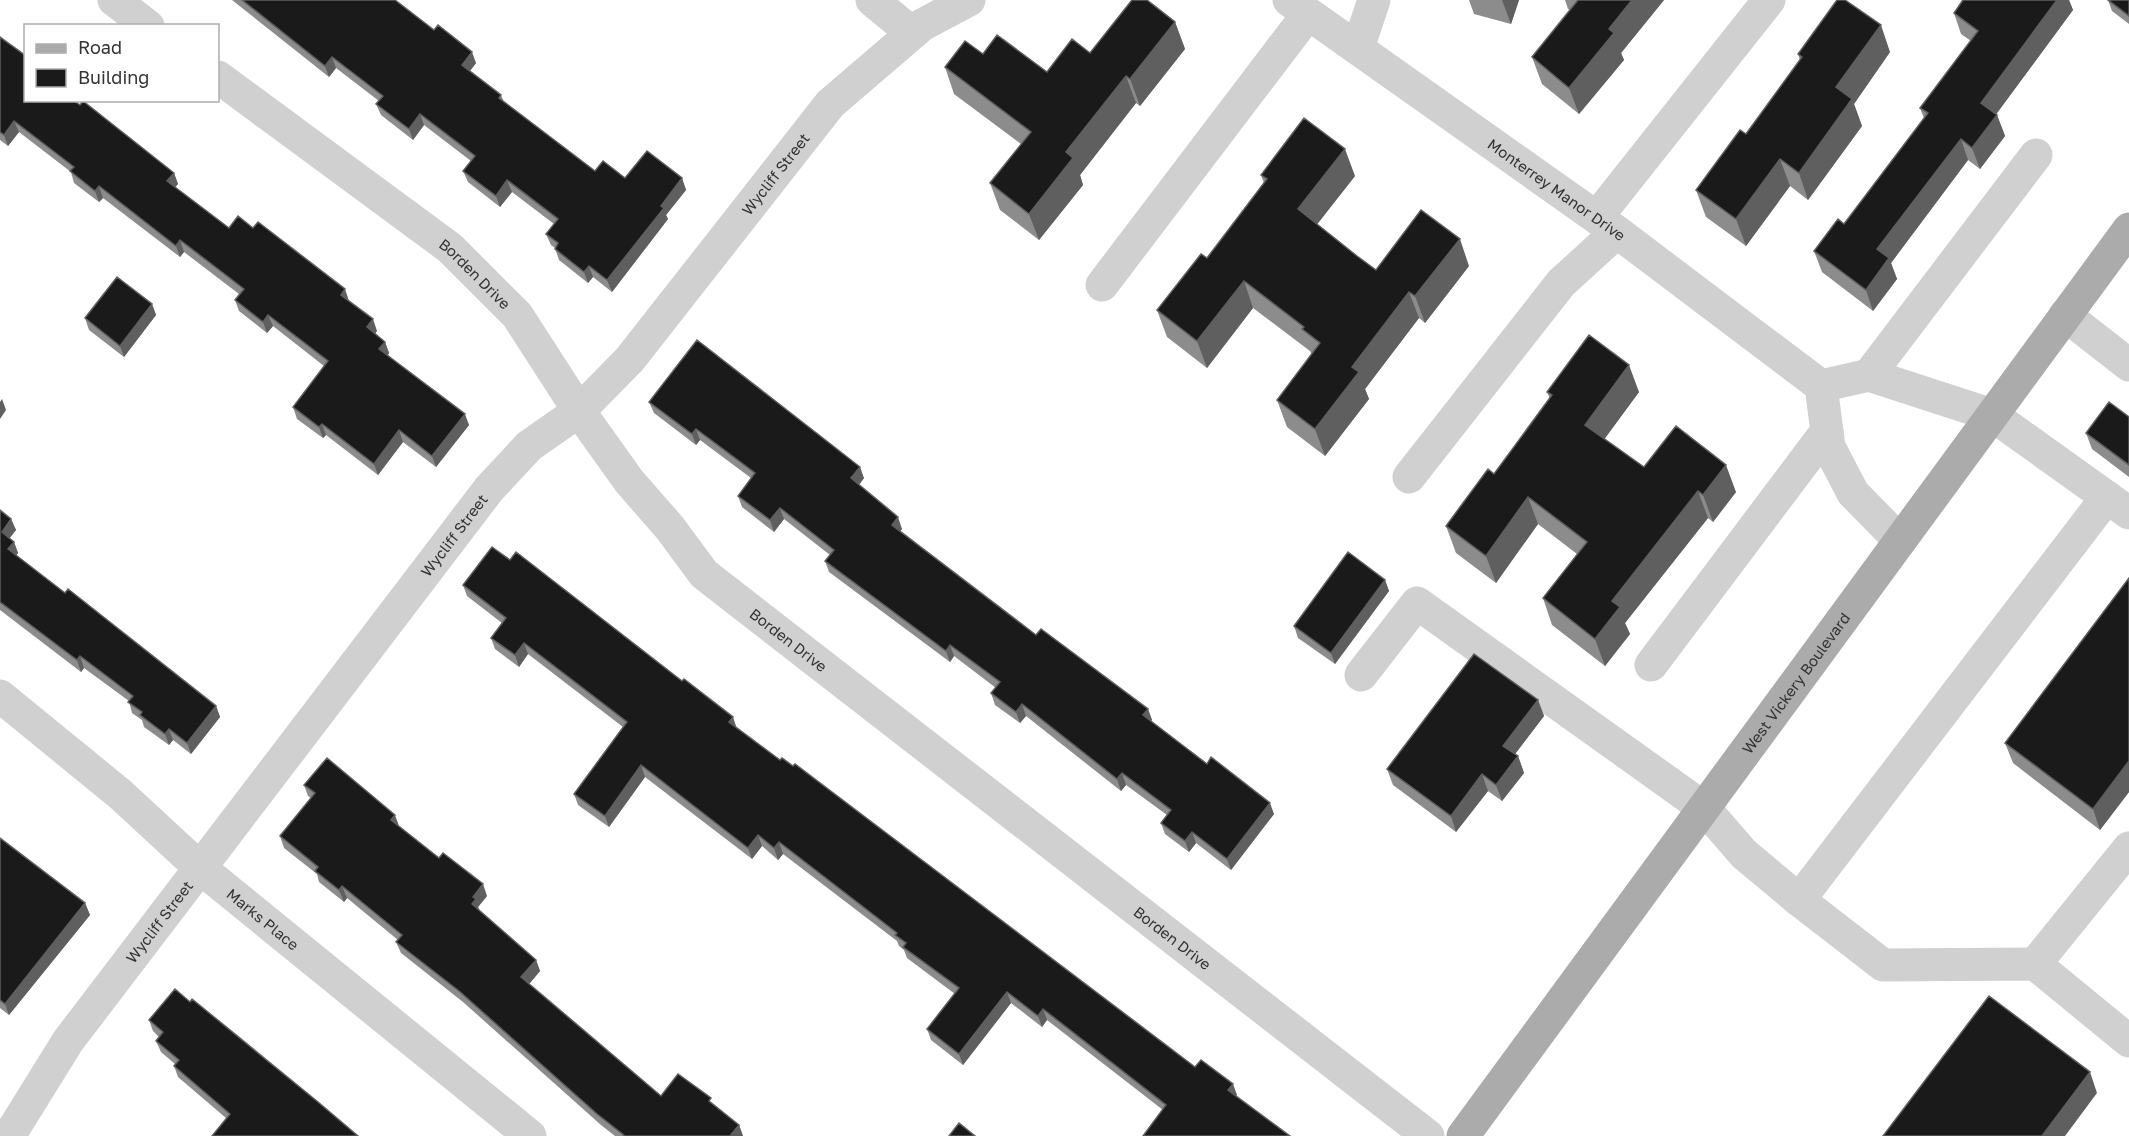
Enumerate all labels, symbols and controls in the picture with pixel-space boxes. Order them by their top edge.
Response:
legend [24,24,219,102]
text: Road [78,36,122,58]
text: Building [78,66,149,88]
street label: Wycliff Street [738,129,813,218]
street label: Monterrey Manor Drive [1485,135,1629,244]
street label: Borden Drive [436,234,515,313]
street label: Wycliff Street [417,490,491,580]
street label: Borden Drive [746,604,831,675]
street label: West Vickery Boulevard [1738,609,1853,757]
street label: Wycliff Street [122,877,196,966]
street label: Marks Place [223,884,303,954]
street label: Borden Drive [1130,902,1215,974]

